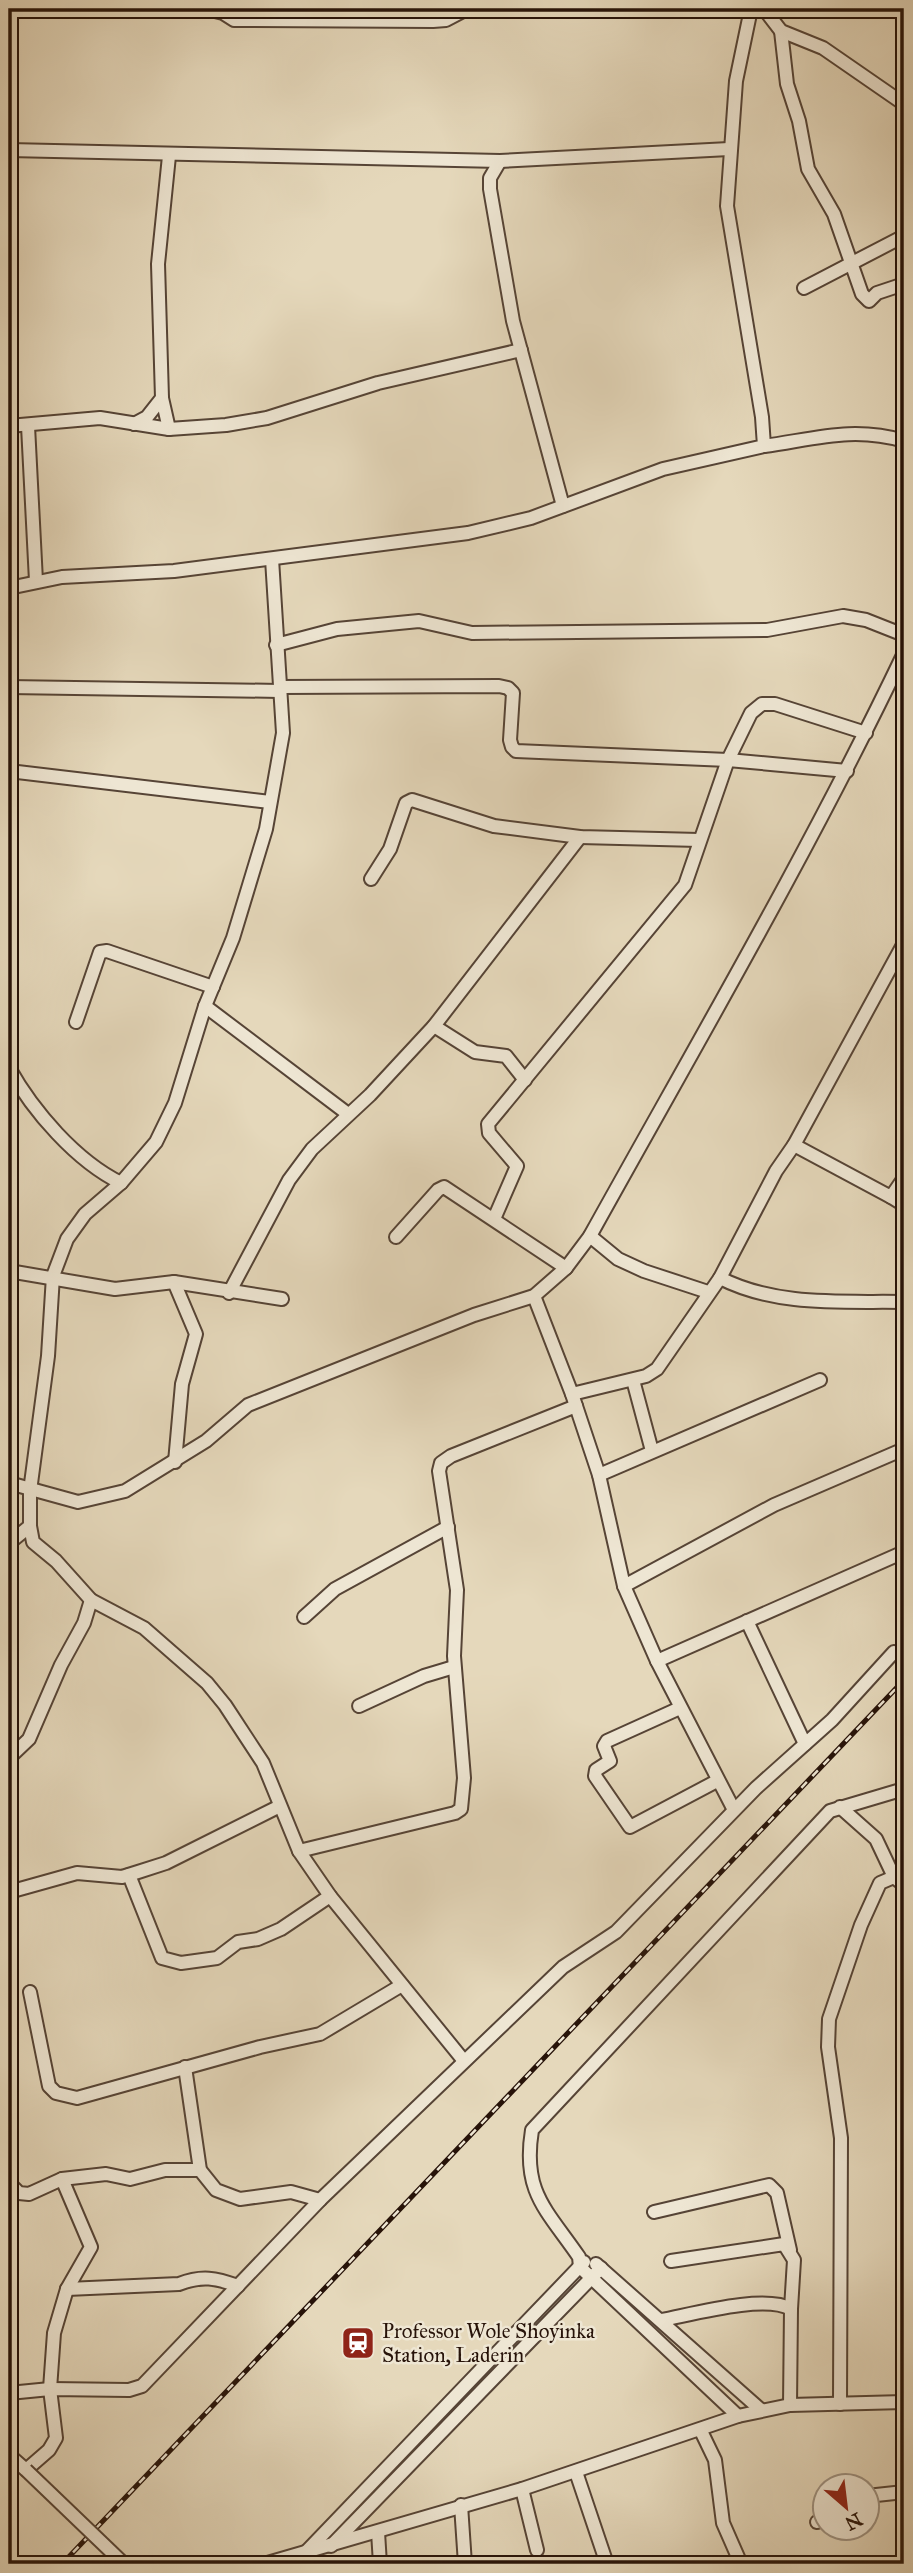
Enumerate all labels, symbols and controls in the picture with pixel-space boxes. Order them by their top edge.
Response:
place label: Professor Wole Shoyinka Station, Laderin [382,2318,595,2368]
station icon: Professor Wole Shoyinka Station, Laderin [339,2324,377,2362]
north arrow [811,2472,881,2542]
text: N [841,2508,866,2536]

